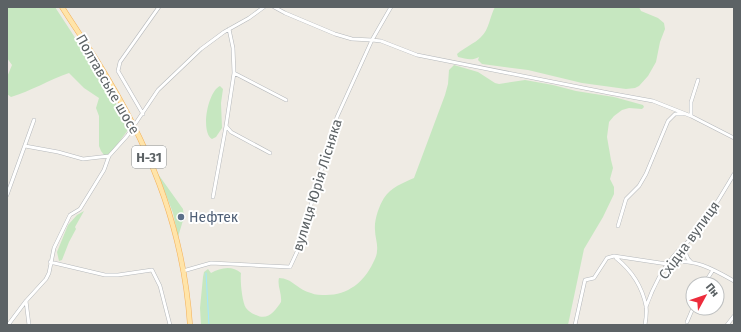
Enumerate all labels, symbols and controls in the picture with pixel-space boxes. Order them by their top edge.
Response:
street label: Полтавське шосе [72,31,143,137]
street label: вулиця Юрія Лісняка [289,117,346,253]
road number: Н-31 [132,146,166,168]
street label: Східна вулиця [655,198,724,283]
place label: Нефтек [189,209,239,226]
marker: Нефтек [176,212,186,222]
north arrow [685,276,725,316]
text: Пн [703,280,722,299]

